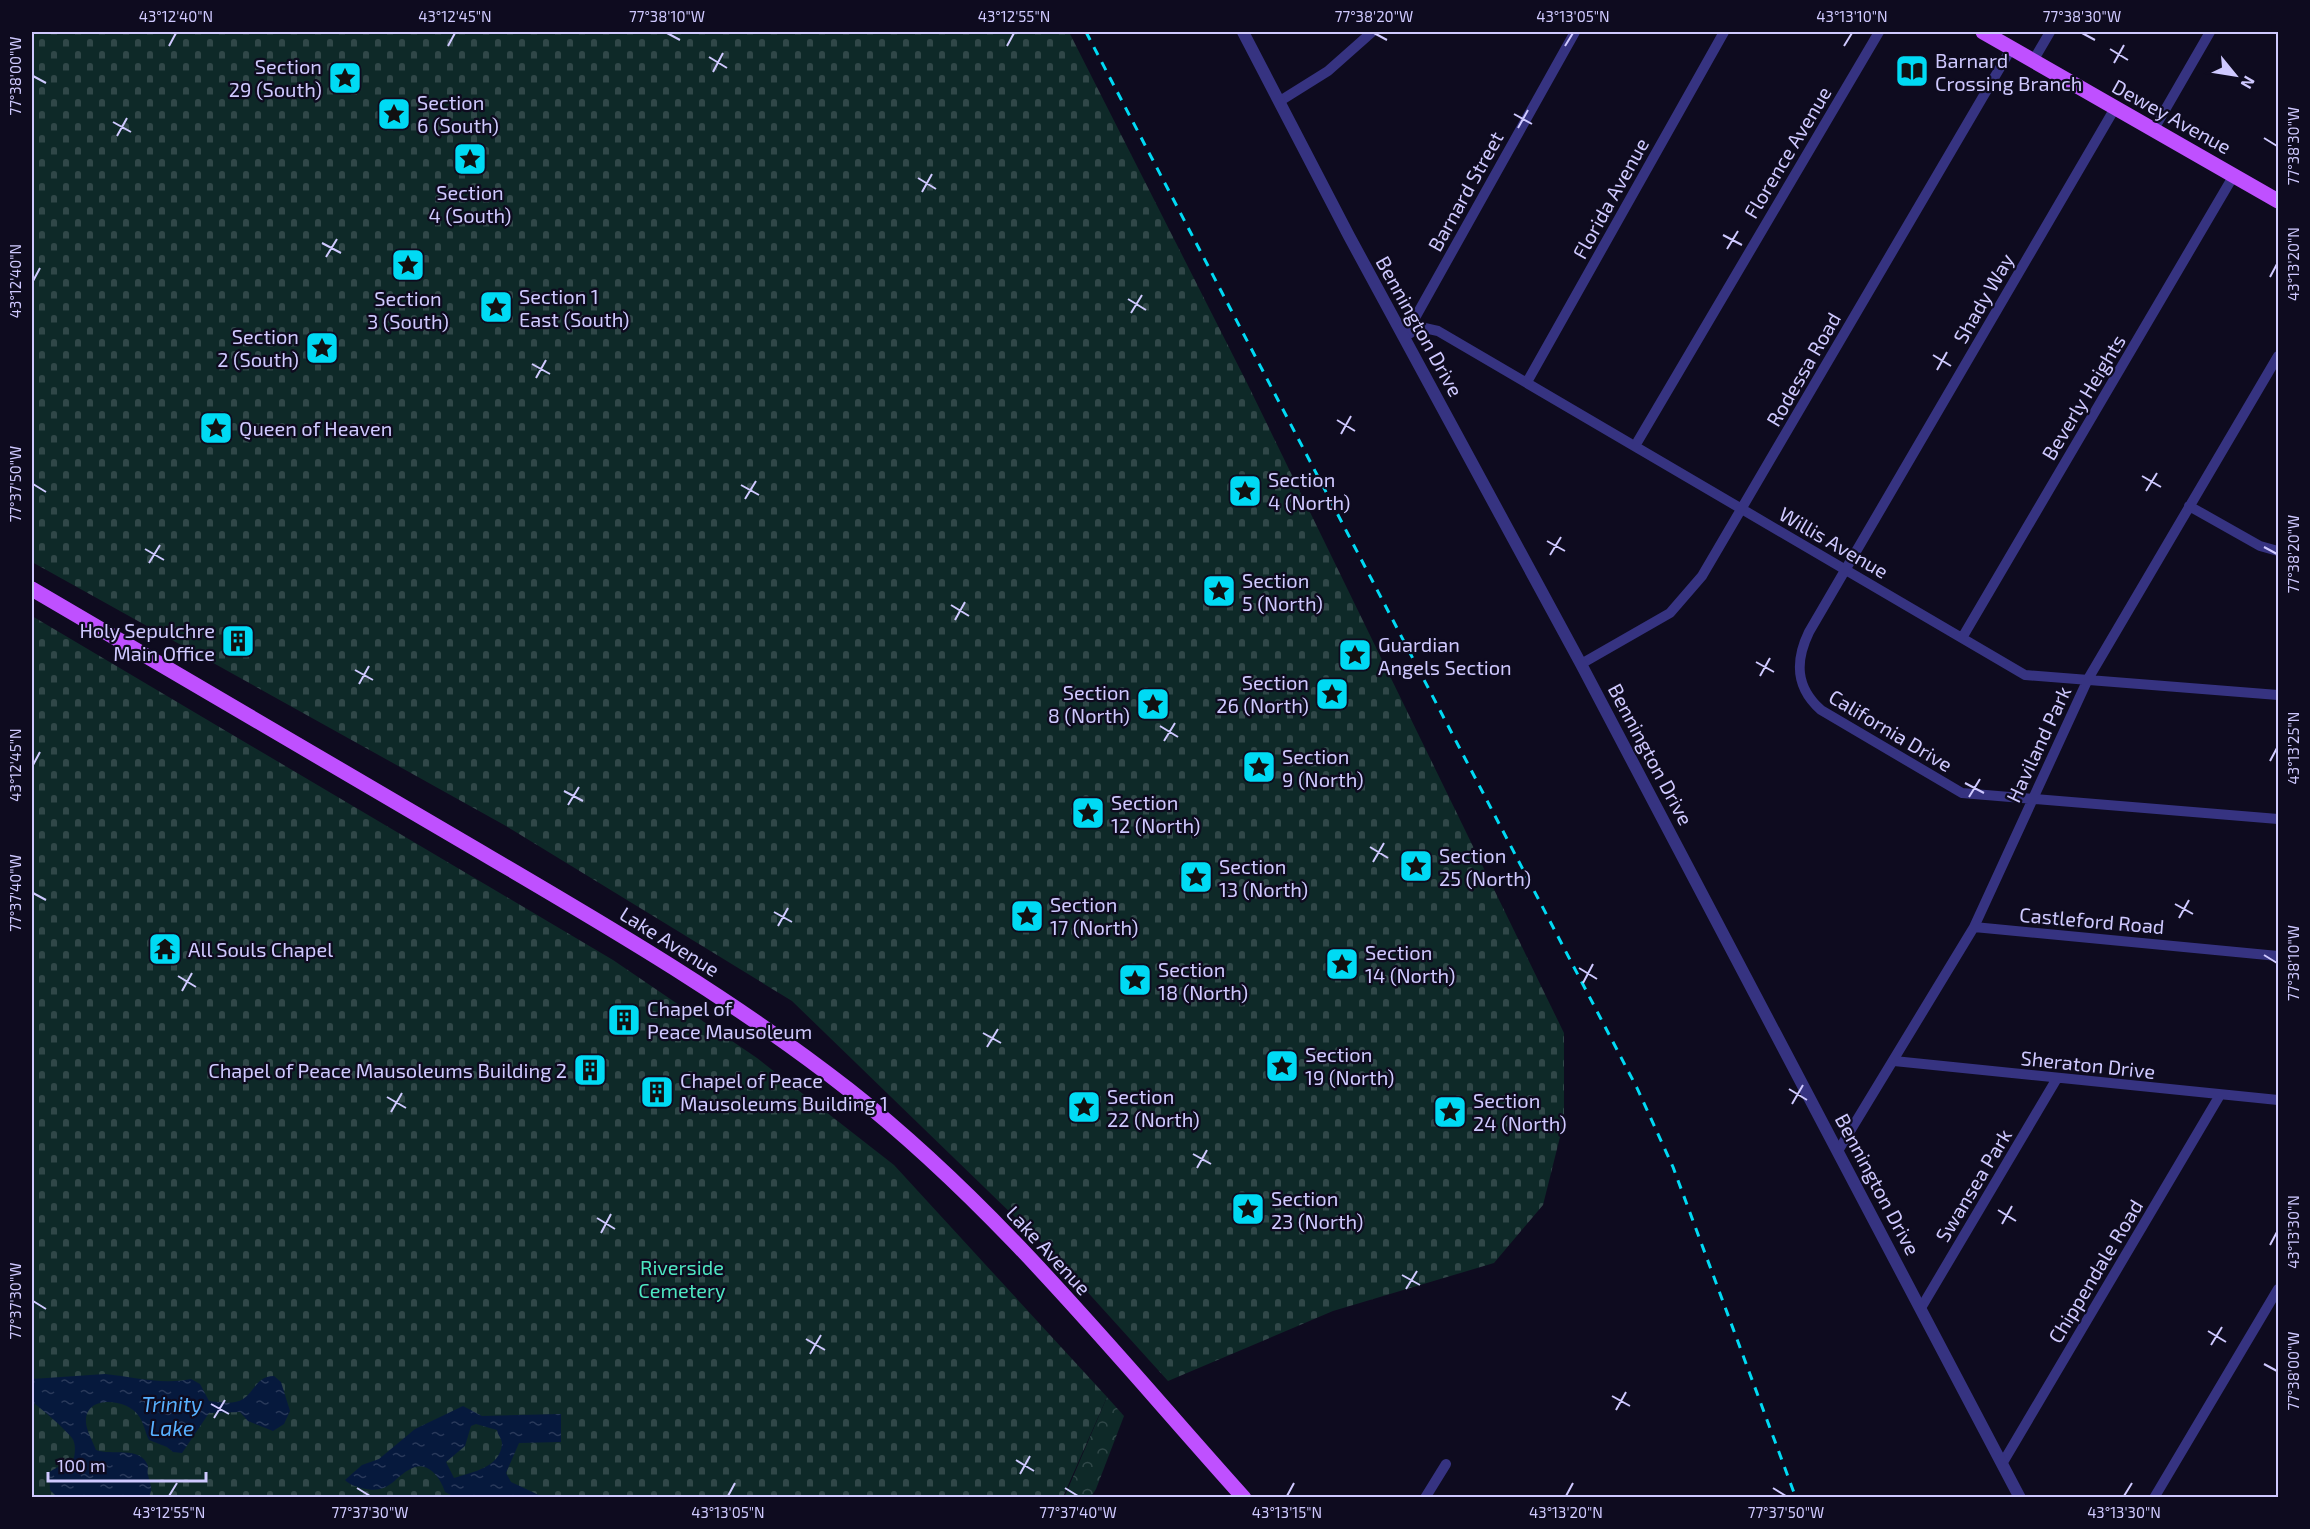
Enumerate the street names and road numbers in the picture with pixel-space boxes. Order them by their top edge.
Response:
street label: Dewey Avenue [2108,73,2236,159]
street label: Florence Avenue [1738,82,1836,222]
street label: Barnard Street [1422,127,1508,255]
street label: Florida Avenue [1567,133,1653,263]
street label: Shady Way [1948,248,2019,347]
street label: Bennington Drive [1372,252,1468,400]
street label: Rodessa Road [1761,308,1845,430]
street label: Beverly Heights [2036,330,2130,464]
street label: Willis Avenue [1775,501,1893,583]
street label: Bennington Drive [1604,679,1698,829]
street label: Haviland Park [2001,682,2075,806]
street label: California Drive [1825,684,1957,776]
street label: Lake Avenue [616,901,724,981]
street label: Castleford Road [2019,902,2165,938]
street label: Sheraton Drive [2020,1045,2156,1083]
street label: Bennington Drive [1831,1109,1925,1259]
street label: Swansea Park [1930,1124,2016,1246]
street label: Chippendale Road [2043,1195,2147,1347]
street label: Lake Avenue [1002,1201,1096,1299]

